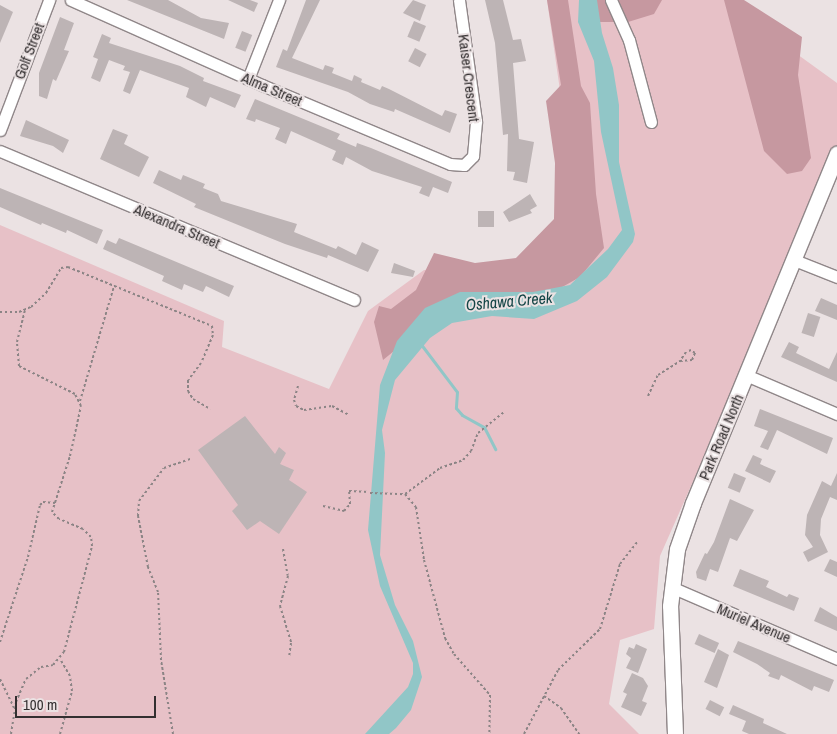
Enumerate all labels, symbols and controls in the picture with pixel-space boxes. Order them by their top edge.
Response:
street label: Golf Street [10,20,48,82]
street label: Kaiser Crescent [455,33,483,123]
street label: Alma Street [239,68,305,110]
street label: Alexandra Street [131,200,223,252]
water label: Oshawa Creek [465,288,553,314]
street label: Park Road North [695,391,747,483]
street label: Muriel Avenue [714,599,794,647]
scale bar [18,686,159,718]
text: 100 m [23,694,57,715]

